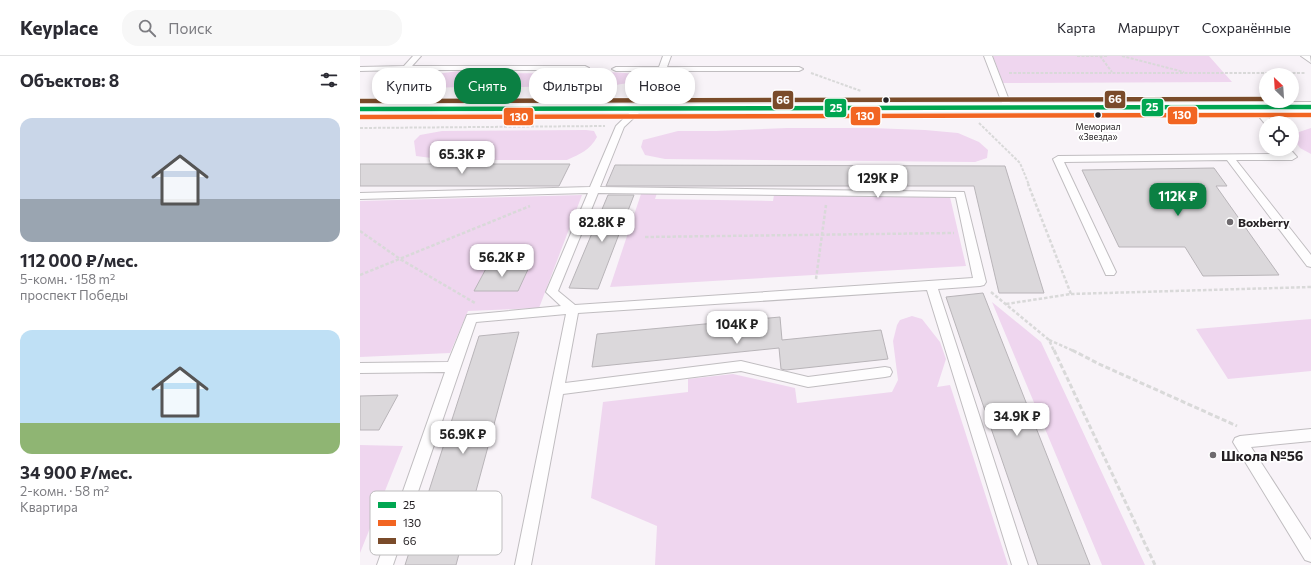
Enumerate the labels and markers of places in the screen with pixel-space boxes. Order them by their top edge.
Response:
unlabelled marker [881,95,891,105]
marker: Мемориал «Звезда» [1093,110,1103,120]
place label: Мемориал «Звезда» [1075,121,1121,142]
pin: 65.3K ₽ [425,141,499,175]
pin: 129K ₽ [845,165,911,199]
pin: 112K ₽ [1145,183,1211,217]
pin: 82.8K ₽ [565,209,639,243]
place label: Boxberry [1238,215,1290,229]
marker: Boxberry [1225,217,1235,227]
pin: 56.2K ₽ [465,244,539,278]
pin: 104K ₽ [704,311,770,345]
pin: 34.9K ₽ [980,403,1054,437]
pin: 56.9K ₽ [426,421,500,455]
place label: Школа №56 [1221,447,1304,464]
marker: Школа №56 [1208,450,1218,460]

